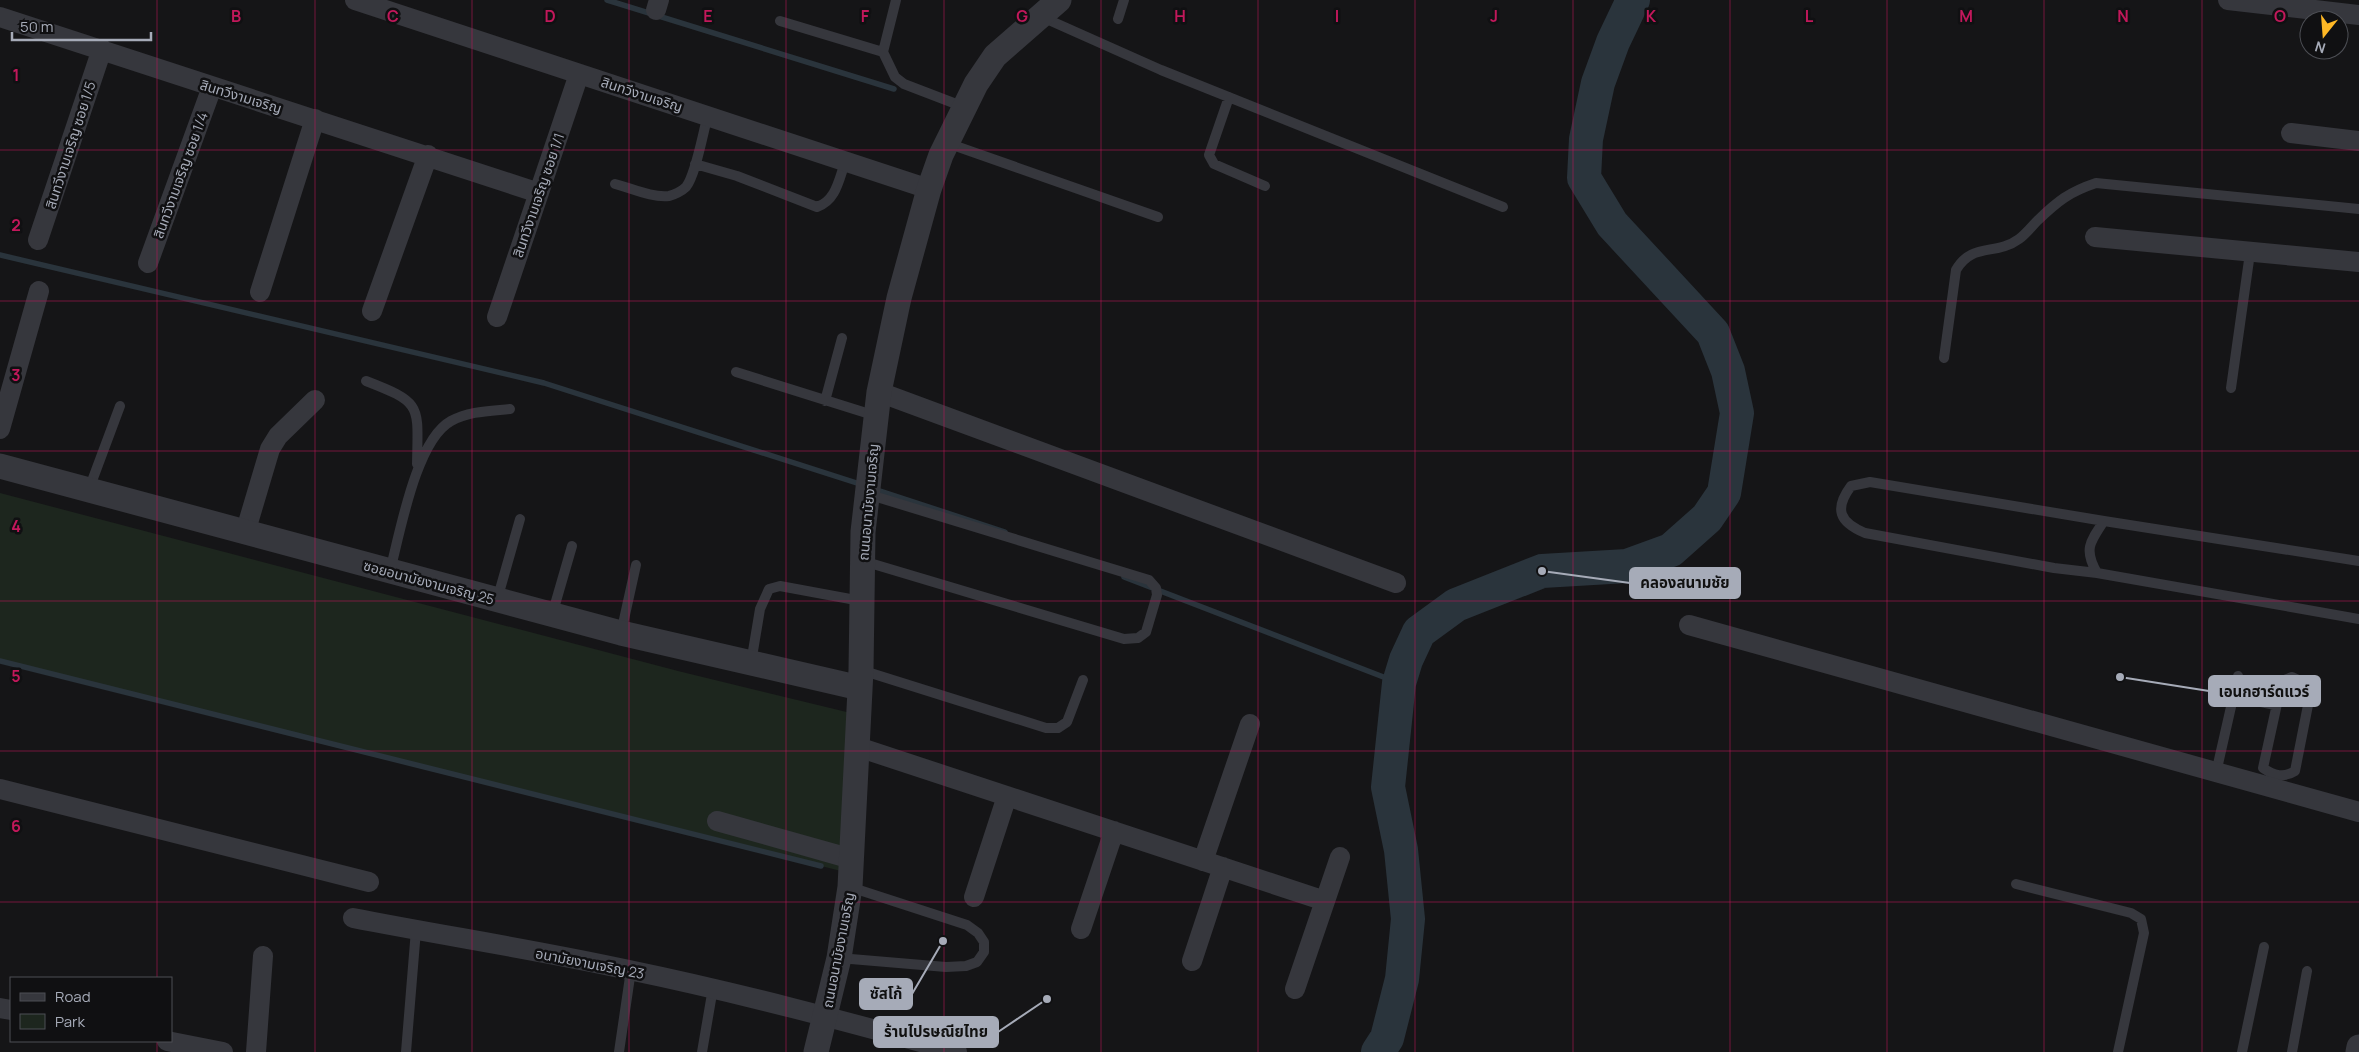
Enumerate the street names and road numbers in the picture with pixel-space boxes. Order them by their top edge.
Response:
street label: สินทวีงามเจริญ [599,72,685,116]
street label: สินทวีงามเจริญ [198,75,284,117]
street label: สินทวีงามเจริญ ซอย 1/5 [40,79,100,211]
street label: สินทวีงามเจริญ ซอย 1/4 [148,109,212,241]
street label: สินทวีงามเจริญ ซอย 1/1 [508,130,568,260]
street label: ถนนอนามัยงามเจริญ [853,443,883,561]
street label: ซอยอนามัยงามเจริญ 25 [361,555,497,609]
street label: ถนนอนามัยงามเจริญ [817,891,859,1009]
street label: อนามัยงามเจริญ 23 [534,943,646,983]

